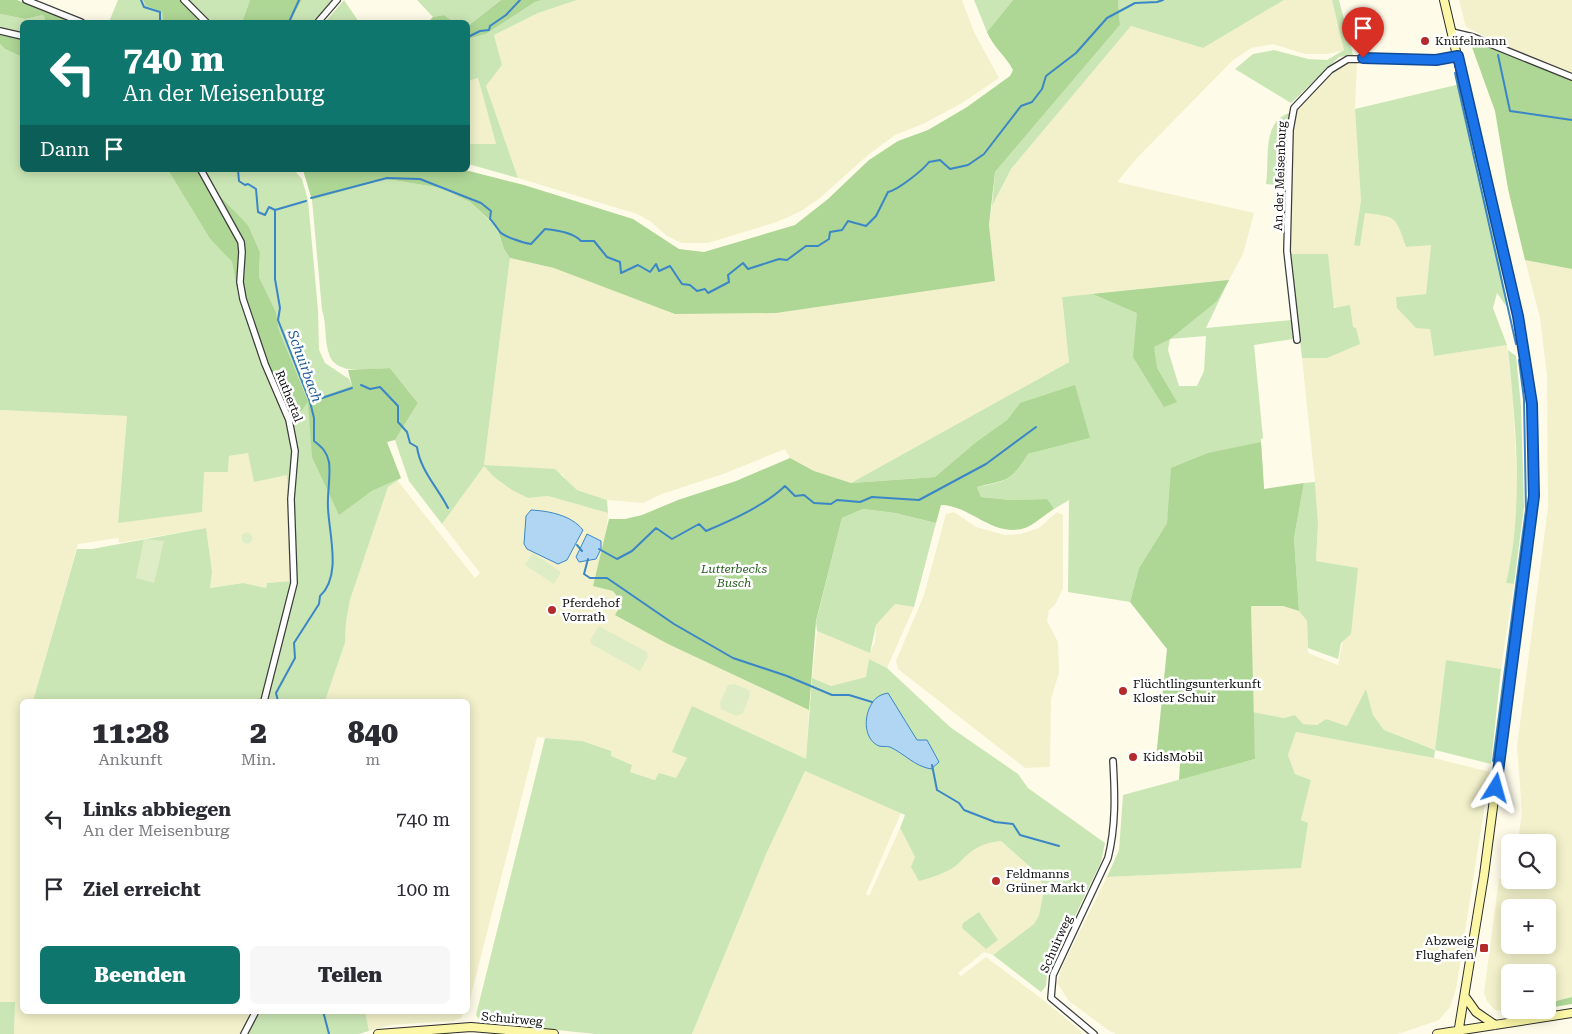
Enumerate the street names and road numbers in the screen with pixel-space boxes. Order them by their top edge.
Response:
street label: An der Meisenburg [1271,121,1289,231]
street label: Ruthertal [272,368,306,424]
street label: Schuirweg [1037,913,1075,975]
street label: Schuirweg [481,1009,543,1029]

